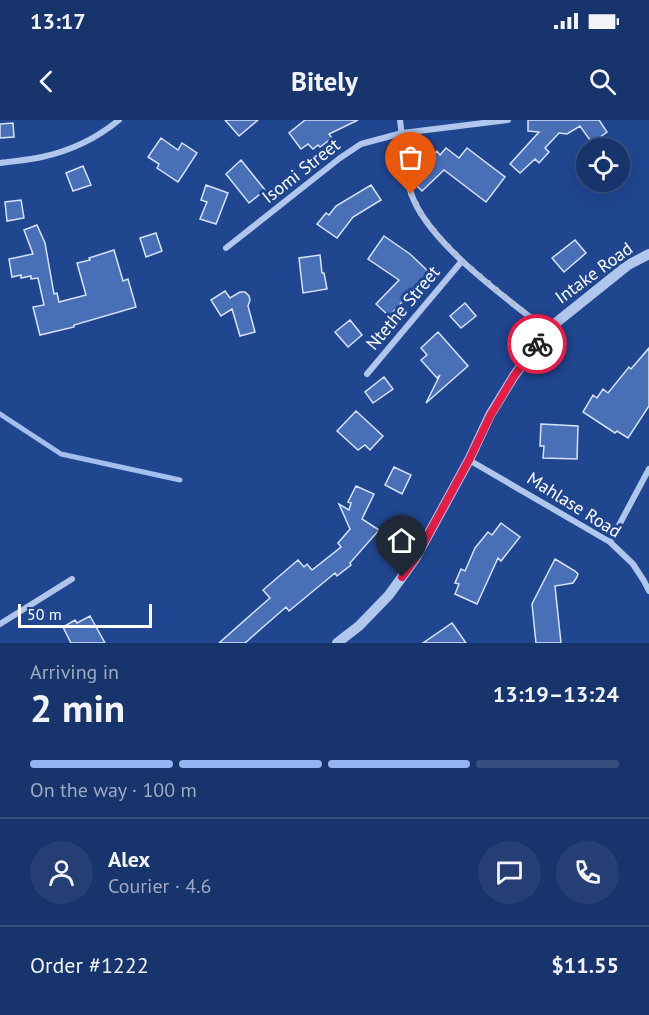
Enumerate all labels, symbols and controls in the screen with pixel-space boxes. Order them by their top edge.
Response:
text: 13:17 [30,7,86,35]
text: Bitely [291,64,358,98]
icon: back [30,65,63,98]
icon: search [586,65,619,98]
pin [385,132,436,194]
street label: Isomi Street [257,133,344,208]
map controls [576,138,630,192]
button: locate [576,138,630,192]
icon: bag [394,141,427,174]
street label: Intake Road [550,237,637,309]
street label: Ntethe Street [361,261,445,355]
courier [507,314,567,374]
icon: bike [521,328,554,361]
street label: Mahlase Road [523,467,626,543]
pin [376,515,427,577]
icon: home [385,524,418,557]
scale bar [18,601,152,628]
text: 50 m [27,604,62,624]
text: Arriving in [30,659,119,685]
text: 13:19–13:24 [493,680,619,708]
text: 2 min [30,682,125,733]
text: On the way · 100 m [30,777,197,803]
button: person [30,841,93,904]
button: chat [478,841,541,904]
button: phone [556,841,619,904]
text: Alex [108,845,150,873]
text: Courier · 4.6 [108,873,211,899]
text: Order #1222 [30,951,149,979]
text: $11.55 [551,951,619,979]

